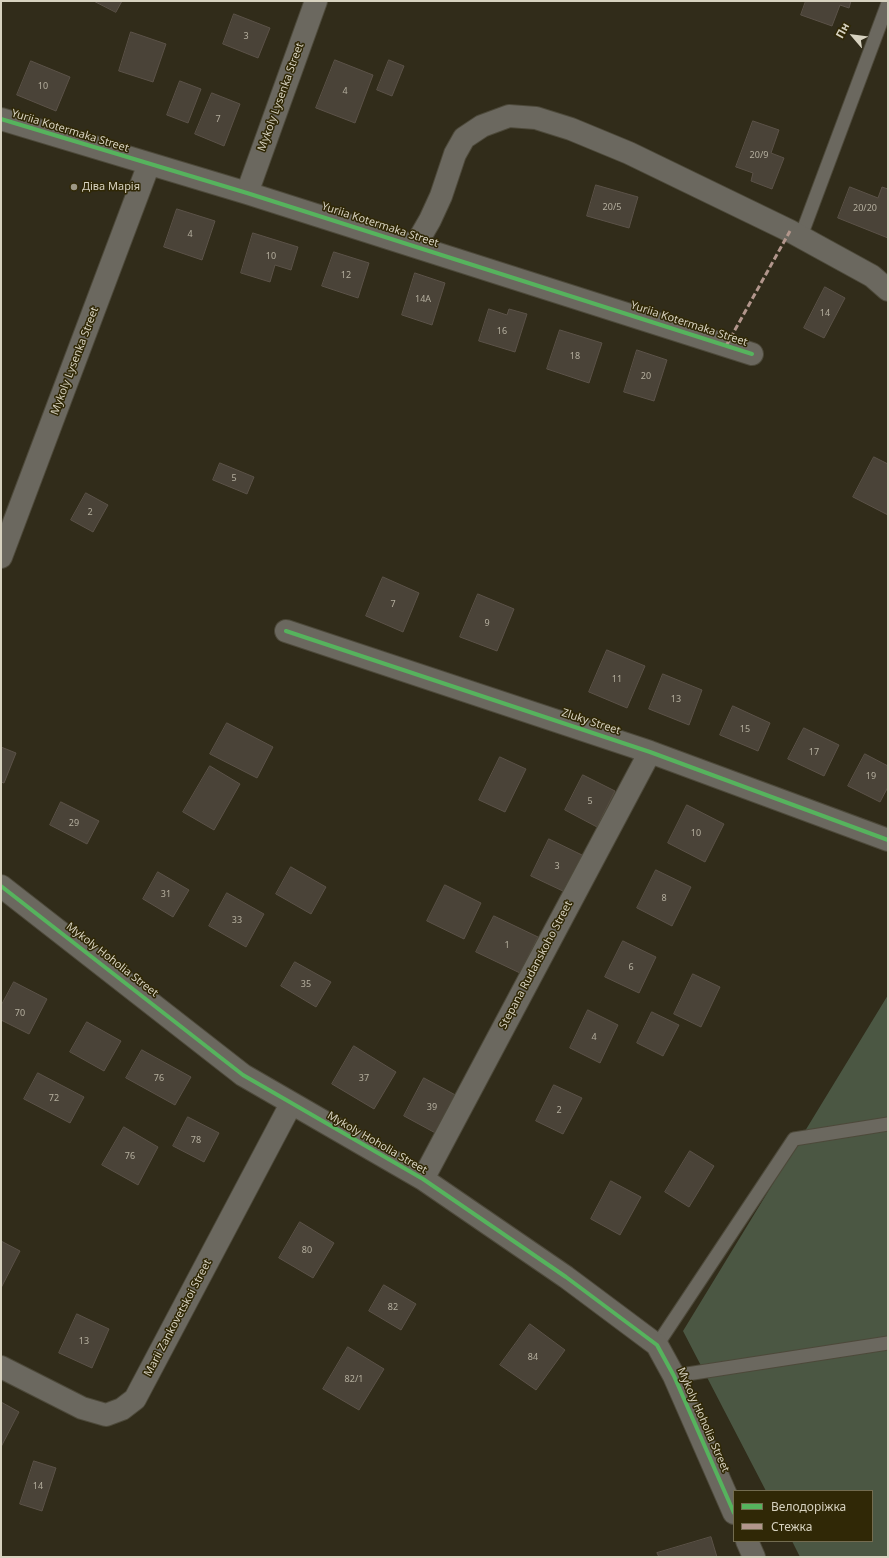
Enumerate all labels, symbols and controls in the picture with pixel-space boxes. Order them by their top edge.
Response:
north arrow [833,16,873,56]
text: Пн [832,20,852,41]
house number: 3 [243,31,249,41]
street label: Mykoly Lysenka Street [255,41,307,153]
house number: 10 [38,81,48,91]
house number: 4 [342,86,348,96]
street label: Yuriia Kotermaka Street [10,107,130,155]
house number: 7 [215,114,221,124]
house number: 20/9 [750,150,768,160]
place label: Діва Марія [82,180,140,194]
marker: Діва Марія [69,182,79,192]
street label: Yuriia Kotermaka Street [320,200,440,250]
house number: 20/5 [603,202,621,212]
house number: 20/20 [853,203,877,213]
house number: 4 [187,229,193,239]
house number: 10 [266,251,276,261]
house number: 12 [341,270,351,280]
house number: 14А [415,294,431,304]
street label: Yuriia Kotermaka Street [629,299,749,349]
street label: Mykoly Lysenka Street [48,305,102,417]
house number: 14 [820,308,830,318]
house number: 16 [497,326,507,336]
house number: 18 [570,351,580,361]
house number: 20 [641,371,651,381]
house number: 5 [231,473,237,483]
house number: 2 [87,507,93,517]
house number: 7 [390,599,396,609]
house number: 9 [484,618,490,628]
house number: 11 [612,674,622,684]
house number: 13 [671,694,681,704]
street label: Zluky Street [560,706,622,738]
house number: 15 [740,724,750,734]
house number: 17 [809,747,819,757]
house number: 19 [866,771,876,781]
house number: 5 [587,796,593,806]
house number: 29 [69,818,79,828]
house number: 10 [691,828,701,838]
house number: 3 [554,861,560,871]
house number: 31 [161,889,171,899]
house number: 8 [661,893,667,903]
street label: Stepana Rudanskoho Street [497,899,575,1031]
house number: 33 [232,915,242,925]
street label: Mykoly Hoholia Street [63,920,161,1000]
house number: 1 [504,940,510,950]
house number: 6 [628,962,634,972]
house number: 35 [301,979,311,989]
house number: 70 [15,1008,25,1018]
house number: 4 [591,1032,597,1042]
house number: 76 [154,1073,164,1083]
house number: 37 [359,1073,369,1083]
house number: 72 [49,1093,59,1103]
house number: 39 [427,1102,437,1112]
house number: 2 [556,1105,562,1115]
street label: Mykoly Hoholia Street [325,1109,429,1177]
house number: 78 [191,1135,201,1145]
house number: 76 [125,1151,135,1161]
house number: 80 [302,1245,312,1255]
street label: Marii Zankovetskoi Street [141,1257,215,1379]
house number: 82 [388,1302,398,1312]
house number: 13 [79,1336,89,1346]
house number: 84 [528,1352,538,1362]
street label: Mykoly Hoholia Street [674,1366,732,1474]
house number: 82/1 [345,1374,363,1384]
house number: 14 [33,1481,43,1491]
legend [733,1490,873,1542]
text: Велодоріжка [771,1498,846,1515]
text: Стежка [771,1518,812,1535]

